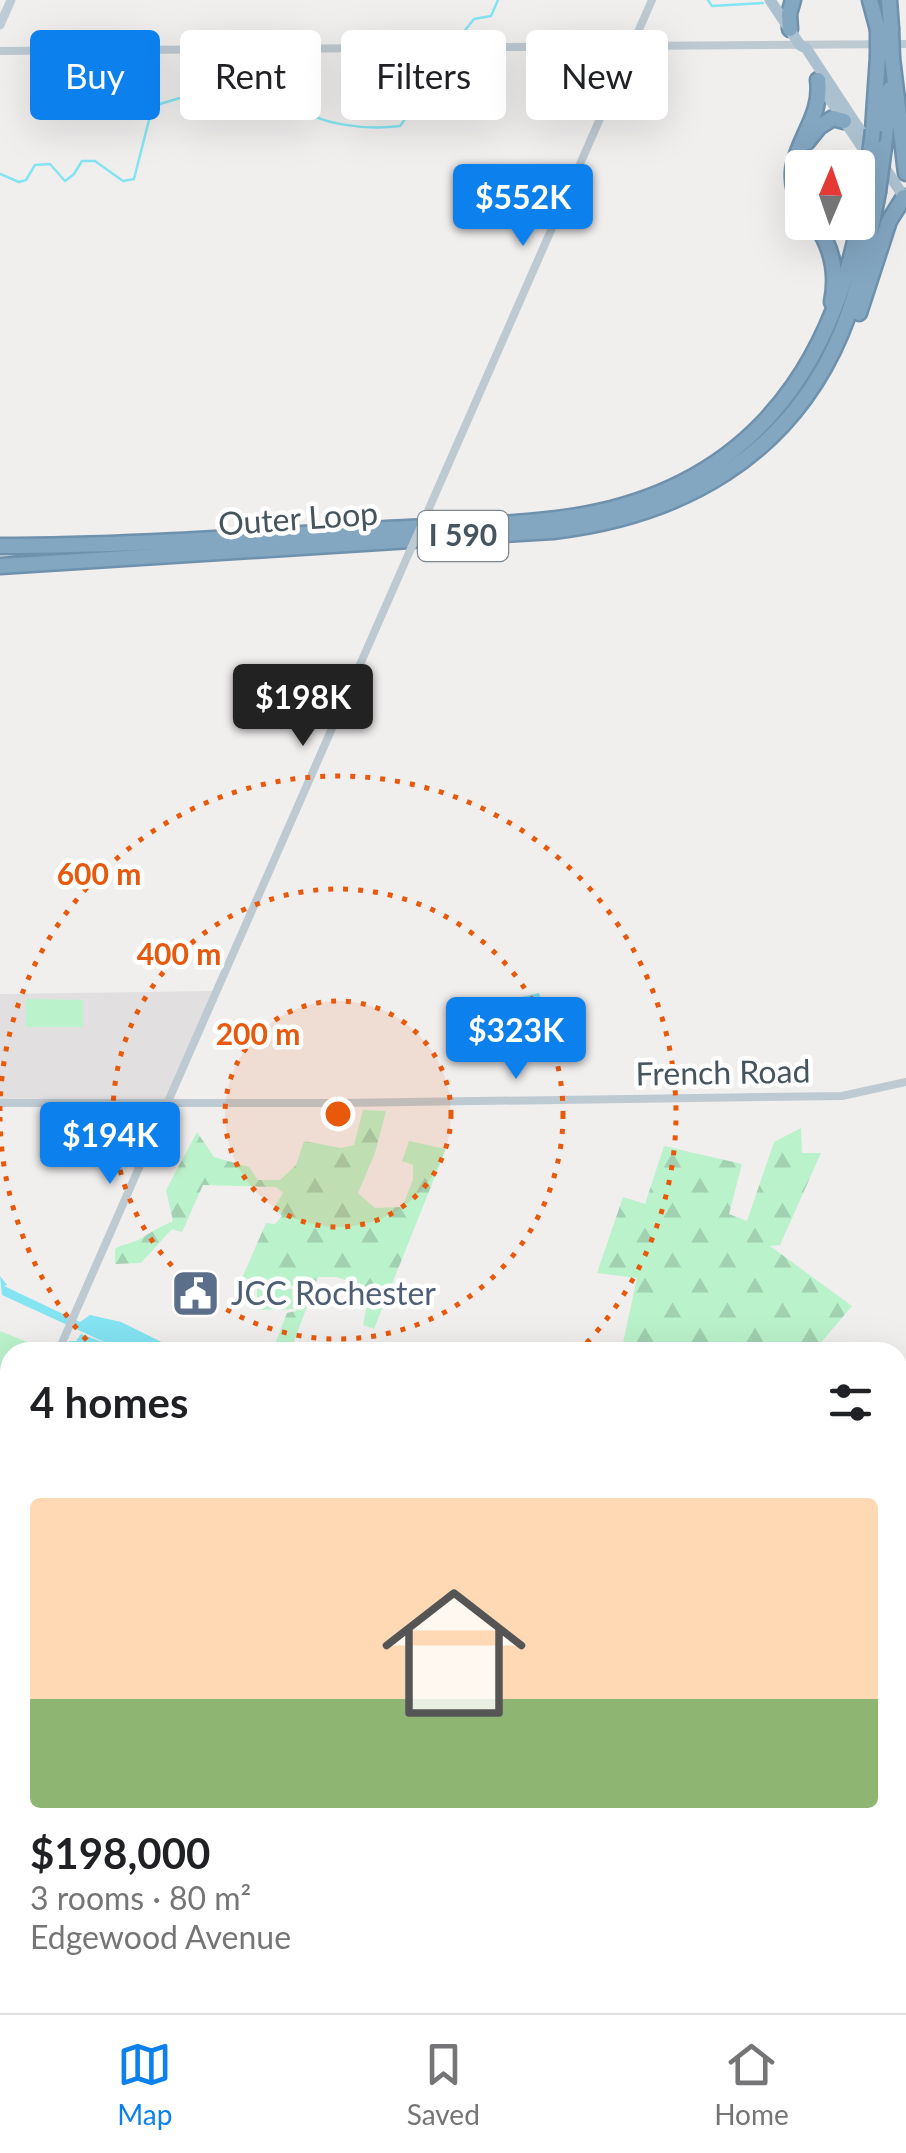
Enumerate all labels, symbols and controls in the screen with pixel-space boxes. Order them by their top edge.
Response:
chip: Buy [30,30,160,120]
chip: Rent [180,30,321,120]
chip: Filters [341,30,506,120]
chip: New [526,30,668,120]
north arrow [785,150,875,240]
map controls [785,150,875,240]
pin: $552K [453,164,593,249]
text: $552K [475,177,571,216]
street label: Outer Loop [217,492,379,543]
road number: I 590 [418,511,508,561]
pin: $198K [233,664,373,749]
text: $198K [255,677,351,716]
text: 600 m [57,855,141,891]
text: 400 m [137,935,221,971]
pin: $323K [446,997,586,1082]
text: $323K [468,1010,564,1049]
text: 200 m [216,1015,300,1051]
street label: French Road [635,1050,811,1093]
centre of rings [320,1096,356,1132]
pin: $194K [40,1102,180,1187]
text: $194K [62,1115,158,1154]
public building icon: JCC Rochester [170,1268,222,1320]
place label: JCC Rochester [231,1273,436,1312]
icon: filters [823,1375,878,1430]
text: 4 homes [30,1377,188,1427]
icon: home [364,1563,544,1743]
text: $198,000 [30,1828,210,1878]
text: 3 rooms · 80 m² [30,1878,251,1917]
text: Edgewood Avenue [30,1917,291,1956]
tab: Map [117,2037,172,2131]
tab: Saved [407,2037,480,2131]
tab: Home [714,2037,789,2131]

